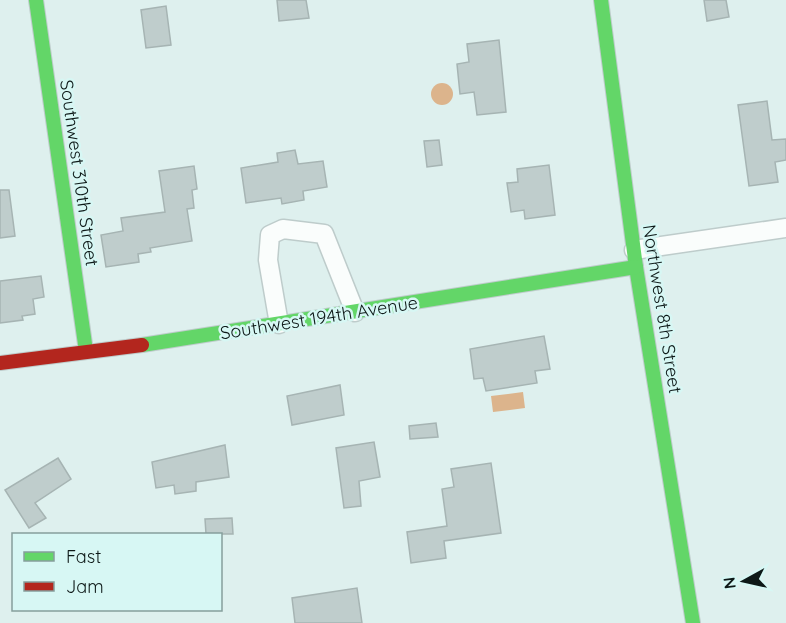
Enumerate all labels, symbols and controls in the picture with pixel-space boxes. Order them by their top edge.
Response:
street label: Southwest 310th Street [55,78,104,268]
street label: Northwest 8th Street [638,223,687,395]
street label: Southwest 194th Avenue [218,291,419,344]
legend [12,533,222,611]
text: Fast [66,545,101,568]
north arrow [714,551,774,611]
text: Jam [66,575,104,598]
text: N [718,576,740,590]

